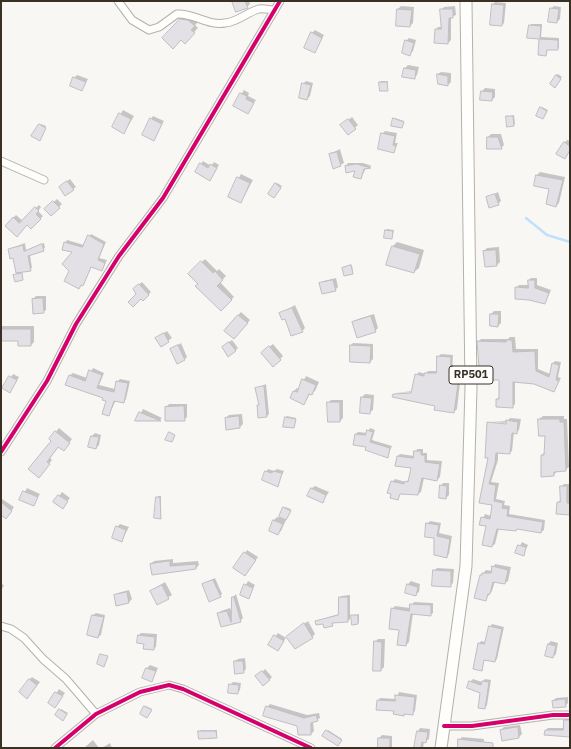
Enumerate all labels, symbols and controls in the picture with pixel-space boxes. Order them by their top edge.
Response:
road number: RP501 [449,366,493,384]

